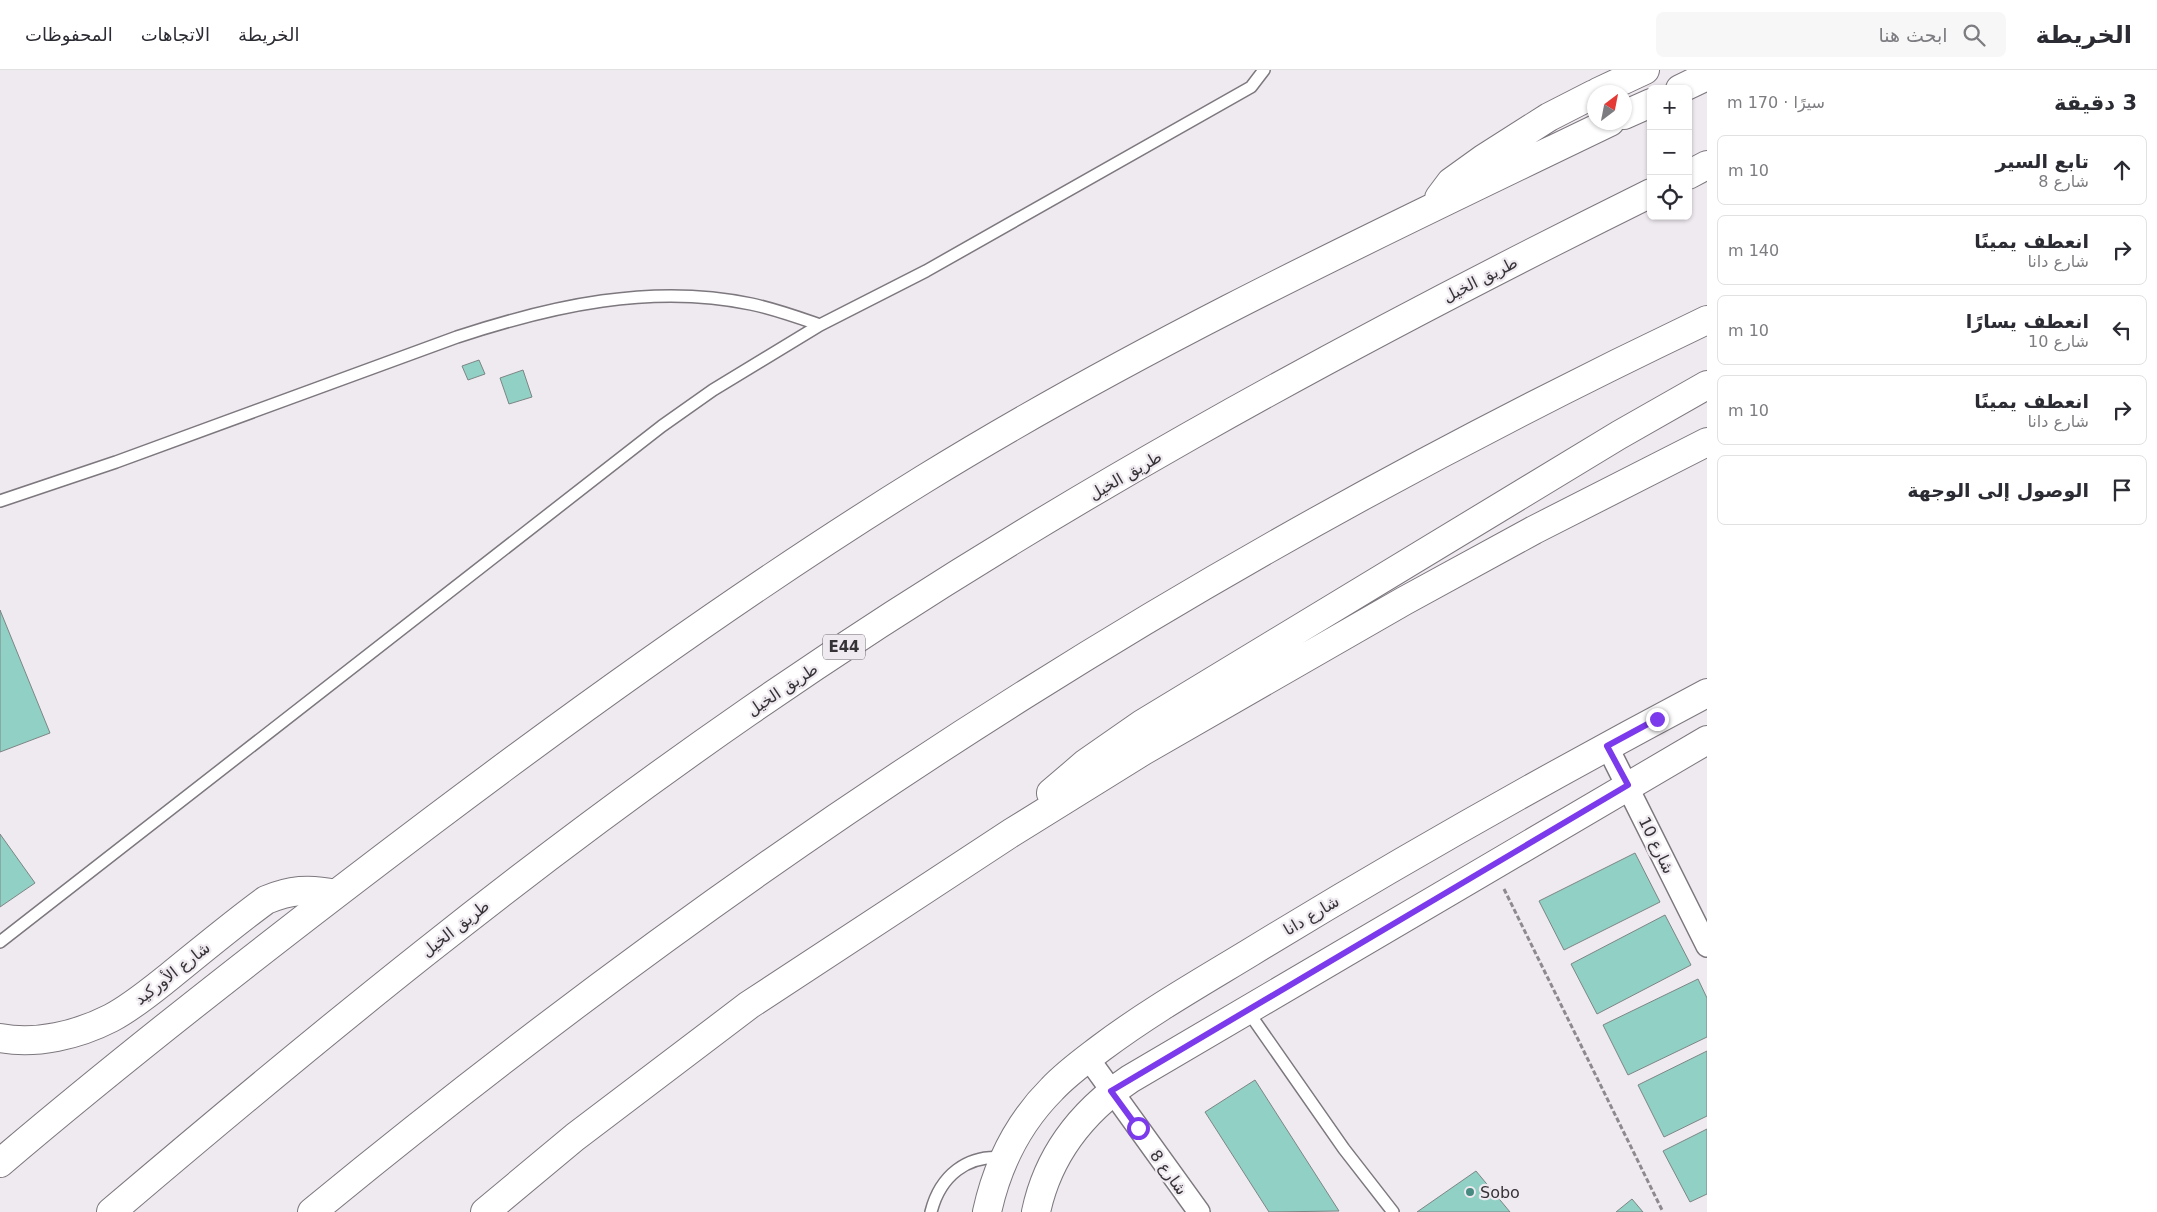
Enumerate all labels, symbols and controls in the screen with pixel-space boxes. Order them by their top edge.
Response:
search box [1656,12,2006,57]
icon: search [1960,21,1988,49]
text: الخريطة [2036,21,2132,49]
text: المحفوظات [25,24,113,45]
text: الاتجاهات [141,24,210,45]
text: الخريطة [238,24,299,45]
text: ابحث هنا [1879,24,1948,46]
north arrow [1587,85,1632,130]
map controls [1647,85,1692,220]
button: + [1647,85,1692,130]
text: 3 دقيقة [2054,91,2137,115]
text: سيرًا · 170 m [1727,93,1825,112]
button: − [1647,130,1692,175]
text: تابع السير [1995,150,2089,172]
icon: ahead [2108,156,2136,184]
text: 10 m [1728,161,1769,180]
text: شارع 8 [2038,172,2089,191]
button: locate [1647,175,1692,220]
text: انعطف يمينًا [1974,230,2089,252]
icon: right [2108,236,2136,264]
text: 140 m [1728,241,1779,260]
text: شارع دانا [2027,252,2089,271]
street label: طريق الخيل [1440,253,1521,307]
text: انعطف يسارًا [1966,310,2089,332]
icon: left [2108,316,2136,344]
text: 10 m [1728,321,1769,340]
text: شارع 10 [2028,332,2089,351]
text: انعطف يمينًا [1974,390,2089,412]
icon: right [2108,396,2136,424]
text: 10 m [1728,401,1769,420]
text: شارع دانا [2027,412,2089,431]
street label: طريق الخيل [1085,447,1166,505]
icon: arrive [2108,476,2136,504]
text: الوصول إلى الوجهة [1907,479,2089,501]
road number: E44 [823,634,865,660]
street label: طريق الخيل [743,659,822,721]
route end [1646,708,1669,731]
street label: شارع 10 [1634,814,1678,877]
street label: شارع دانا [1280,891,1343,940]
street label: طريق الخيل [418,896,494,962]
street label: شارع الأوركيد [130,937,214,1010]
route start [1127,1117,1150,1140]
street label: شارع 8 [1145,1146,1191,1199]
place label: Sobo [1480,1183,1520,1202]
marker: Sobo [1464,1186,1476,1198]

